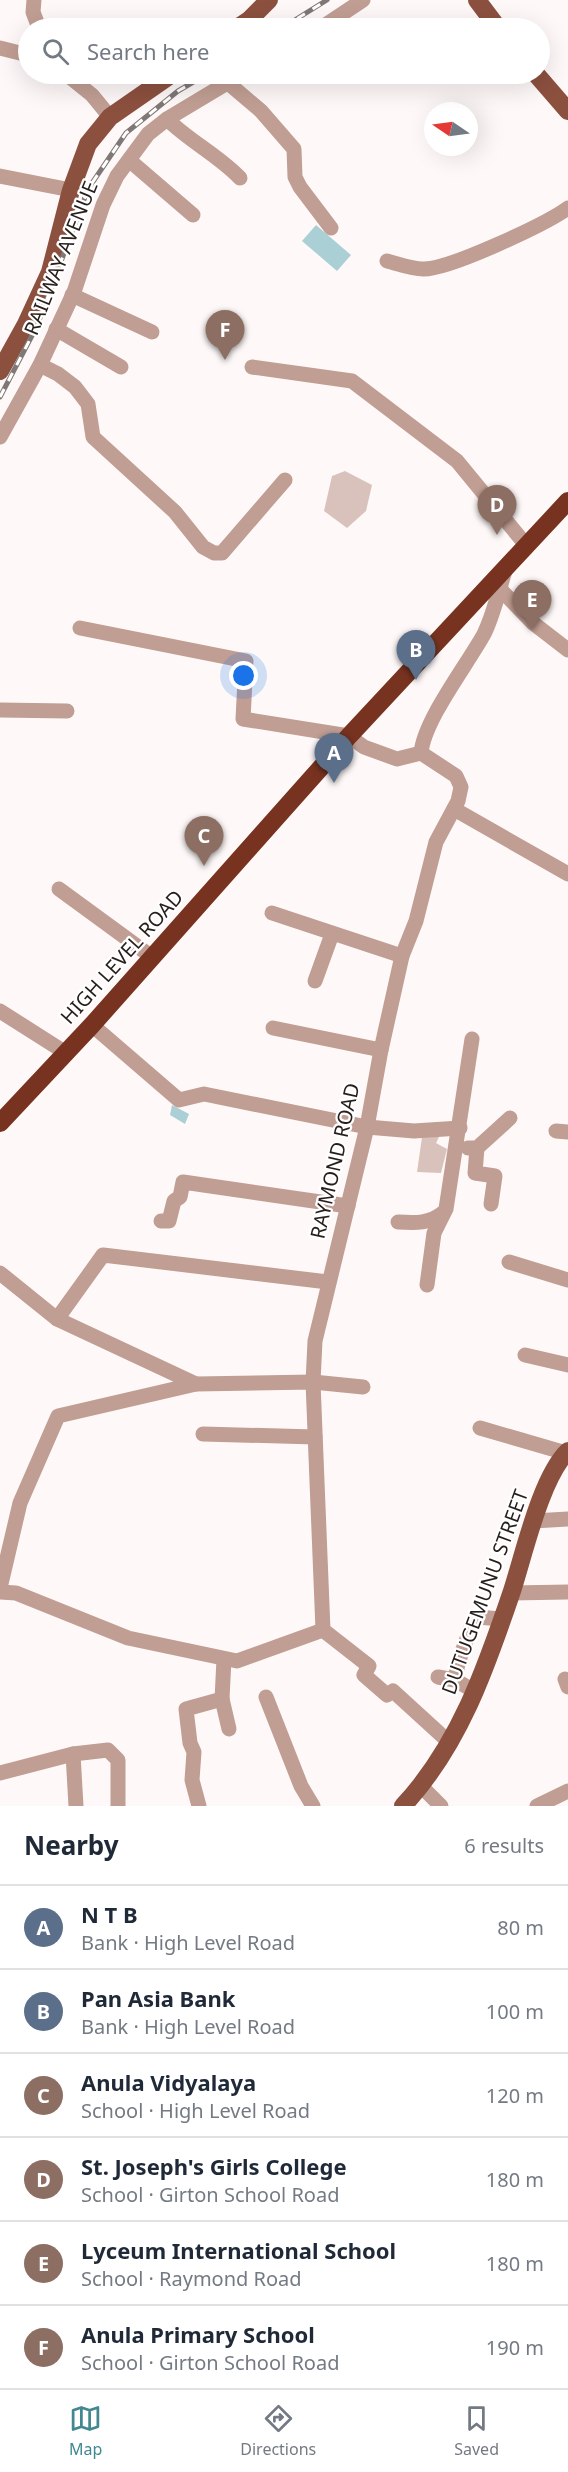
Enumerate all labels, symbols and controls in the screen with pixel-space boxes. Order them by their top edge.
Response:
search box [18,18,550,84]
icon: search [39,35,72,68]
text: Search here [87,36,209,66]
north arrow [424,102,478,156]
street label: RAILWAY AVENUE [17,177,104,339]
pin: F [206,310,244,360]
pin: D [478,486,516,535]
pin: E [512,580,552,630]
pin: B [396,630,436,680]
your location [229,661,258,690]
pin: A [314,734,354,783]
pin: C [184,816,224,866]
street label: HIGH LEVEL ROAD [54,884,189,1029]
street label: RAYMOND ROAD [303,1080,366,1241]
street label: DUTUGEMUNU STREET [435,1486,534,1698]
text: Nearby [24,1827,119,1863]
text: 6 results [464,1832,544,1859]
text: N T B [81,1899,138,1929]
text: A [37,1914,50,1941]
text: 80 m [497,1914,544,1941]
text: Bank · High Level Road [81,1929,295,1956]
text: Pan Asia Bank [81,1983,235,2013]
text: B [37,1998,50,2025]
text: 100 m [486,1998,544,2025]
text: Bank · High Level Road [81,2013,295,2040]
text: Anula Vidyalaya [81,2067,256,2097]
text: C [37,2082,50,2109]
text: 120 m [486,2082,544,2109]
text: School · High Level Road [81,2097,310,2124]
text: St. Joseph's Girls College [81,2151,347,2181]
text: D [36,2166,51,2193]
text: 180 m [486,2166,544,2193]
text: School · Girton School Road [81,2181,339,2208]
text: Lyceum International School [81,2235,396,2265]
text: E [38,2250,49,2277]
text: 180 m [486,2250,544,2277]
text: School · Raymond Road [81,2265,302,2292]
text: Anula Primary School [81,2319,315,2349]
text: F [38,2334,49,2361]
text: 190 m [486,2334,544,2361]
text: School · Girton School Road [81,2349,339,2376]
tab: Map [69,2402,102,2460]
tab: Directions [240,2402,316,2460]
tab: Saved [454,2402,499,2460]

